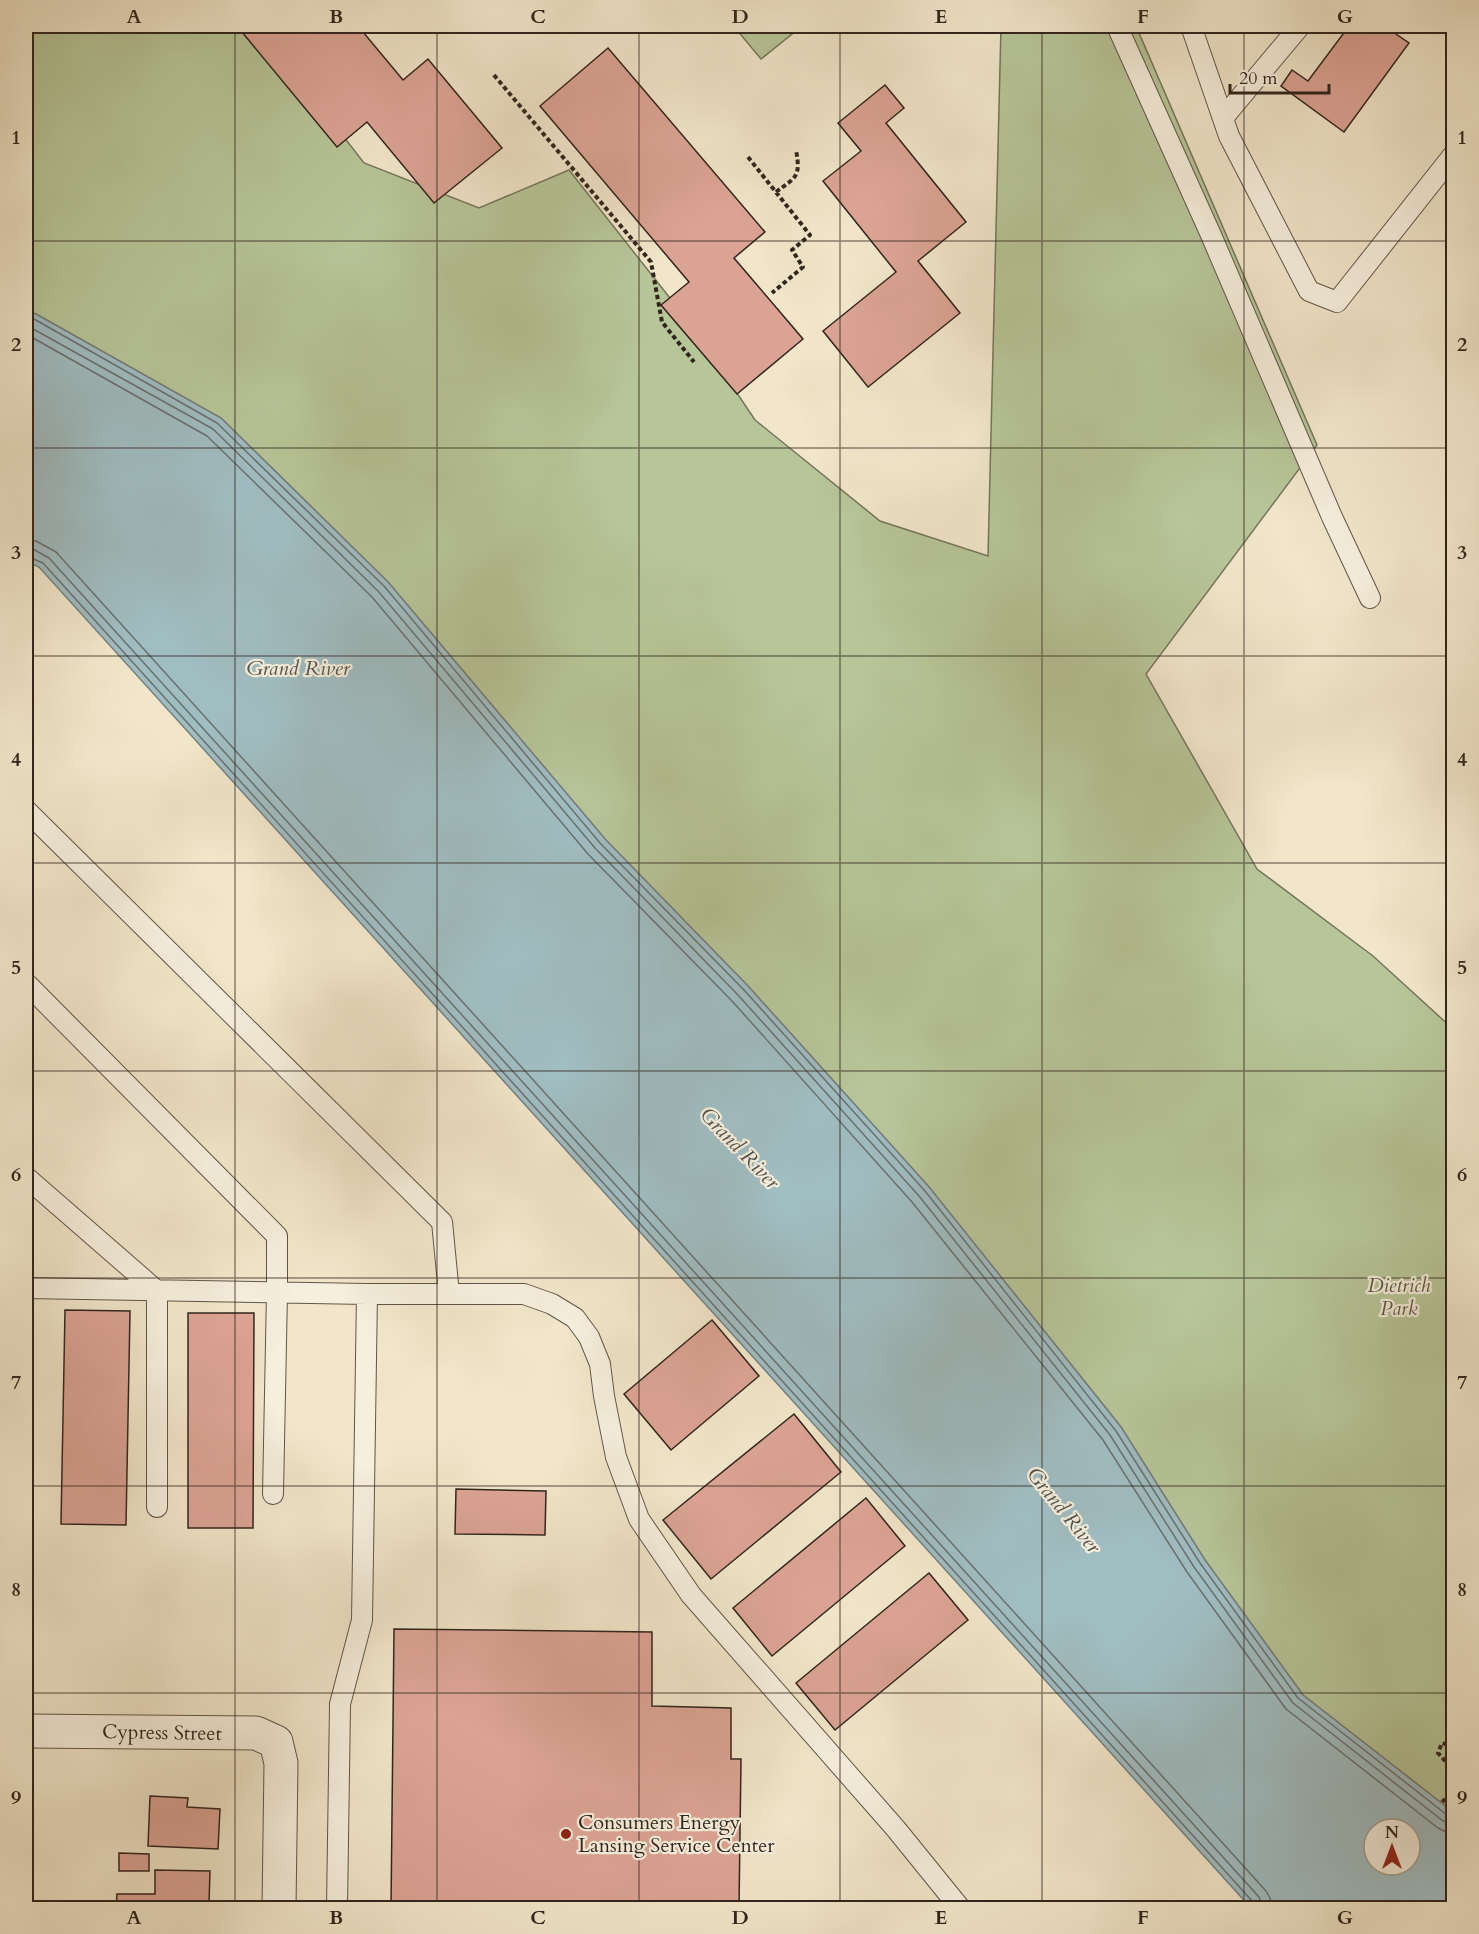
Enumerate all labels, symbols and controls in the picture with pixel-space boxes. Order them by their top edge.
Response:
text: A [126,3,142,30]
text: B [329,3,343,30]
text: C [530,3,546,30]
text: D [731,3,749,30]
text: E [935,3,947,30]
text: F [1137,3,1149,30]
text: G [1337,3,1353,30]
scale bar [1230,57,1329,95]
text: 20 m [1239,66,1278,91]
text: 1 [11,124,21,151]
text: 1 [1457,124,1467,151]
text: 2 [11,331,21,358]
text: 2 [1457,331,1467,358]
text: 3 [11,539,21,566]
text: 3 [1457,539,1467,566]
water label: Grand River [246,654,351,683]
text: 4 [11,746,21,773]
text: 4 [1457,746,1467,773]
text: 5 [11,954,21,981]
text: 5 [1457,954,1467,981]
water label: Grand River [693,1101,787,1197]
text: 6 [11,1161,21,1188]
text: 6 [1457,1161,1467,1188]
park label: Dietrich Park [1368,1272,1431,1322]
text: 7 [11,1369,21,1396]
text: 7 [1457,1369,1467,1396]
water label: Grand River [1020,1461,1108,1561]
text: 8 [11,1576,21,1603]
text: 8 [1457,1576,1467,1603]
street label: Cypress Street [102,1718,223,1747]
text: 9 [11,1784,21,1811]
text: 9 [1457,1784,1467,1811]
place label: Consumers Energy Lansing Service Center [578,1809,775,1859]
north arrow [1362,1817,1422,1877]
text: N [1385,1822,1399,1844]
marker: Consumers Energy Lansing Service Center [559,1827,573,1841]
text: A [126,1904,142,1931]
text: B [329,1904,343,1931]
text: C [530,1904,546,1931]
text: D [731,1904,749,1931]
text: E [935,1904,947,1931]
text: F [1137,1904,1149,1931]
text: G [1337,1904,1353,1931]

